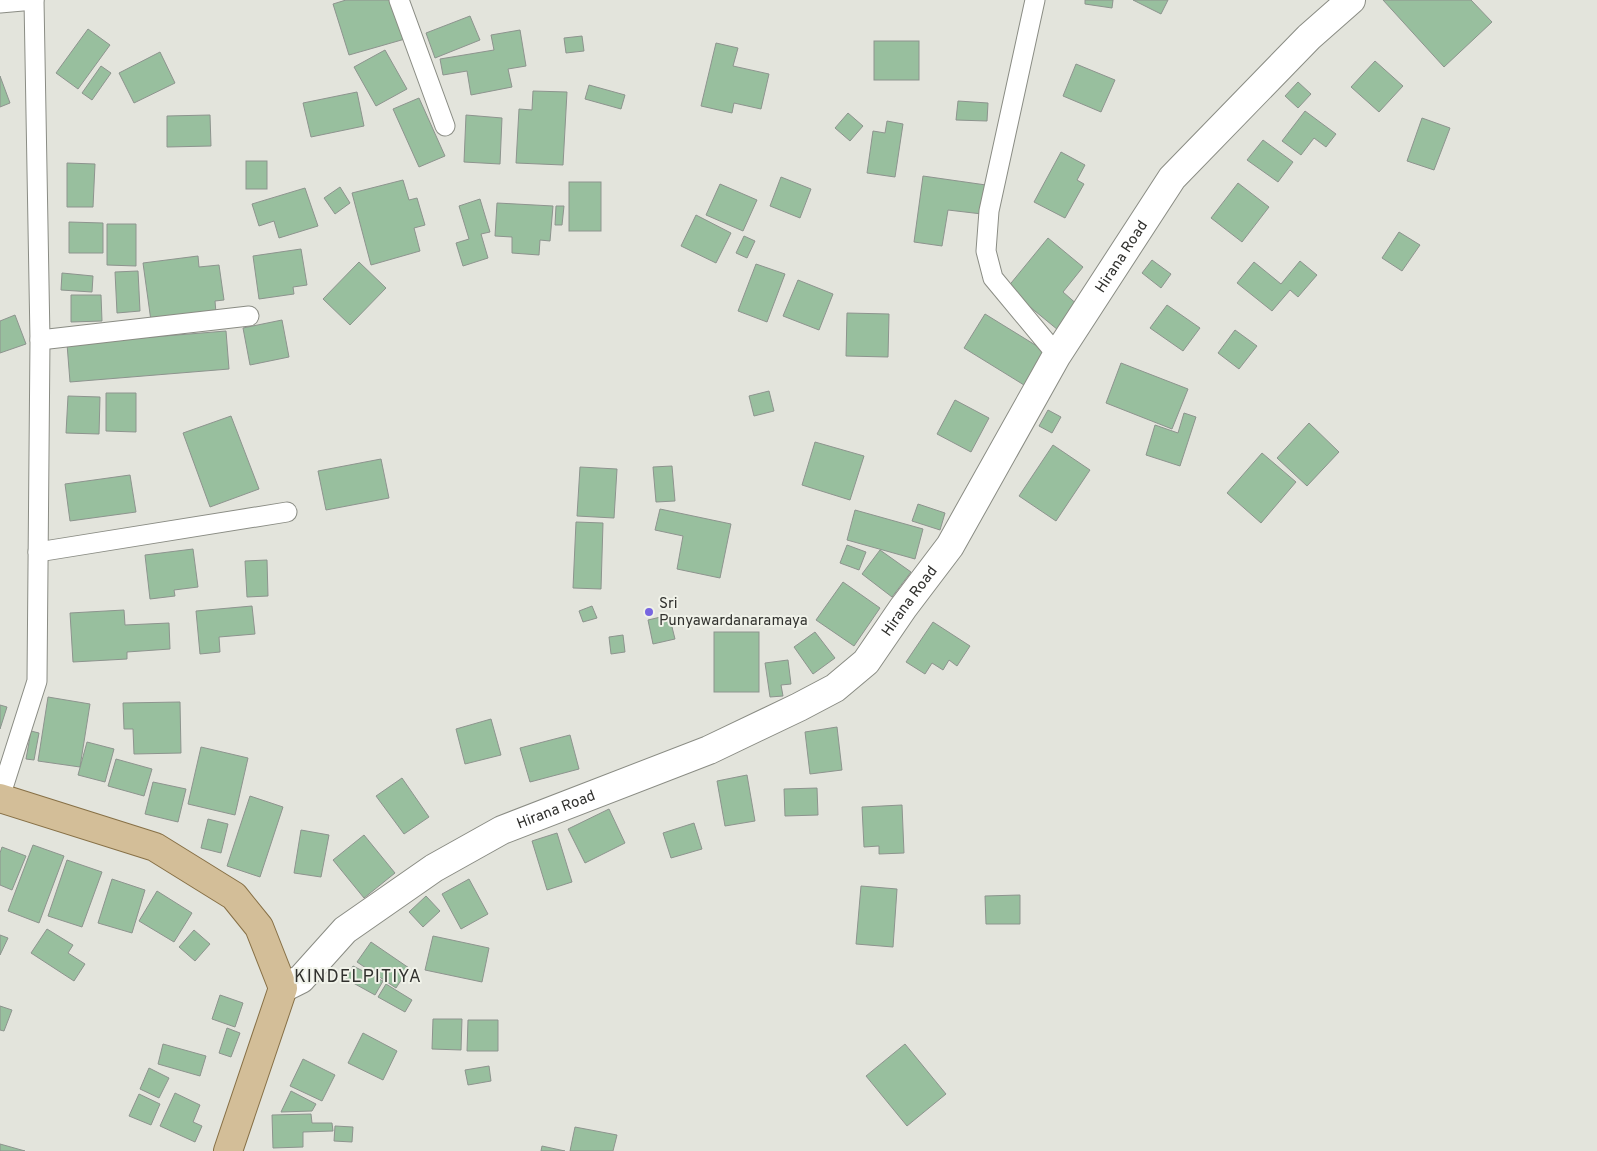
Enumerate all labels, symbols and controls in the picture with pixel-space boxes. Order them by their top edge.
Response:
street label: Hirana Road [1092,217,1153,297]
street label: Hirana Road [878,563,942,641]
place label: Sri Punyawardanaramaya [659,595,808,631]
marker: Sri Punyawardanaramaya [643,606,655,618]
street label: Hirana Road [514,787,598,834]
district label: KINDELPITIYA [294,966,422,989]

